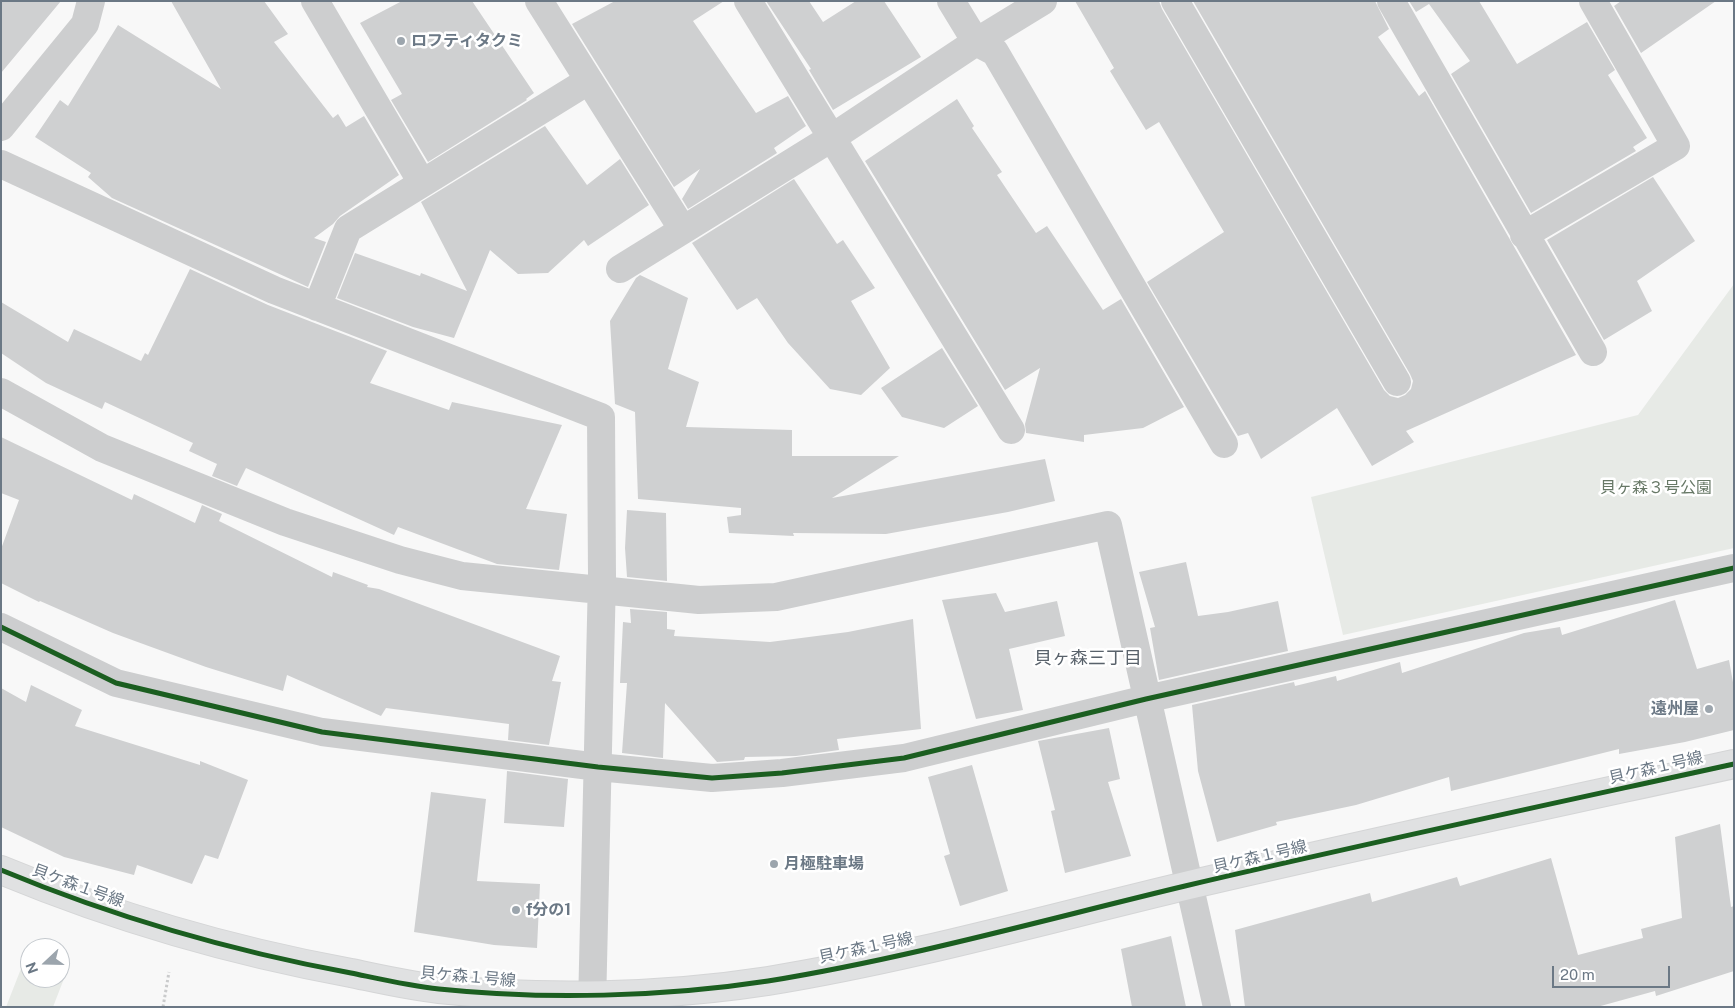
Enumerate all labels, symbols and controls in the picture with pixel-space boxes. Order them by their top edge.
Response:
place label: ロフティタクミ [411,31,523,51]
marker: ロフティタクミ [395,35,407,47]
park label: 貝ヶ森３号公園 [1600,478,1712,498]
district label: 貝ヶ森三丁目 [1034,647,1142,669]
place label: 遠州屋 [1651,699,1699,719]
marker: 遠州屋 [1703,703,1715,715]
street label: 貝ケ森１号線 [1607,748,1705,788]
street label: 貝ケ森１号線 [1211,837,1309,877]
place label: 月極駐車場 [784,854,864,874]
marker: 月極駐車場 [768,858,780,870]
street label: 貝ケ森１号線 [30,861,126,911]
place label: f分の1 [526,900,571,920]
marker: f分の1 [510,904,522,916]
street label: 貝ケ森１号線 [817,929,915,967]
north arrow [20,938,70,988]
scale bar [1555,956,1672,988]
text: N [23,960,41,976]
street label: 貝ケ森１号線 [419,963,517,991]
text: 20 m [1560,966,1595,983]

